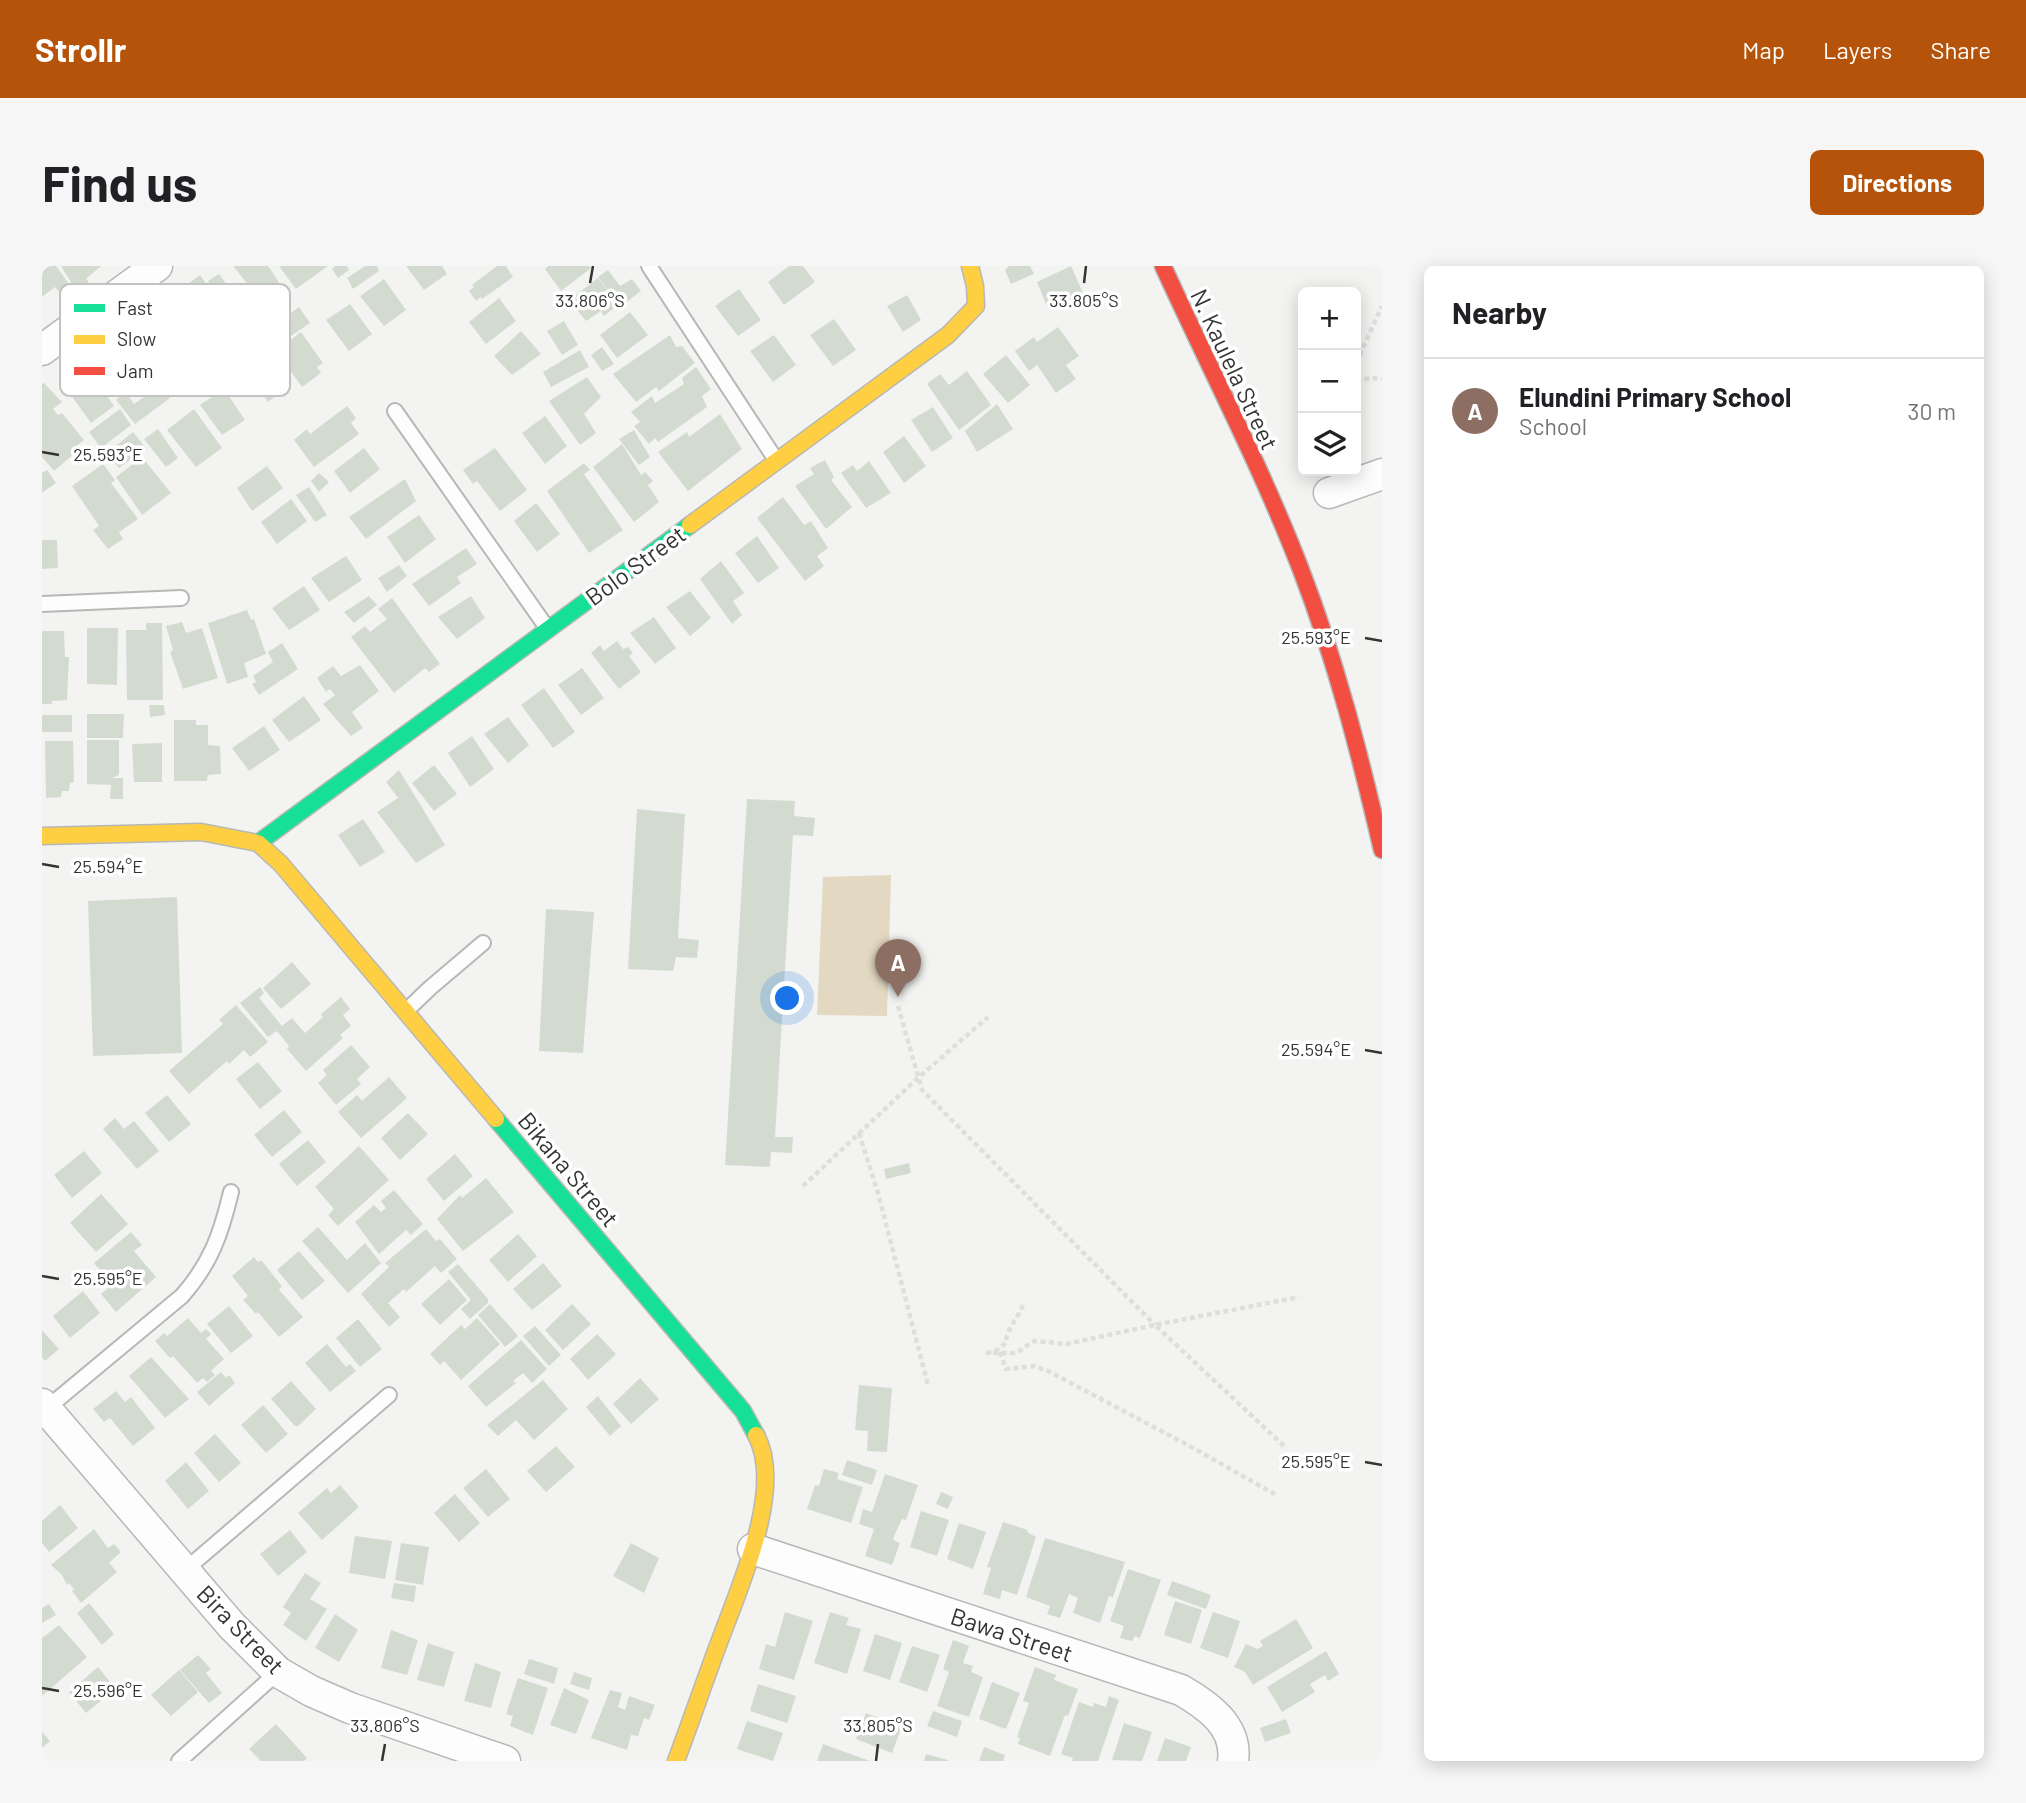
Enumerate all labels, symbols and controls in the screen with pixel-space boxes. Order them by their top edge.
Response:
text: Strollr [35,29,127,69]
text: Map [1742,35,1785,64]
text: Layers [1823,35,1892,64]
text: Share [1930,35,1991,64]
button: Directions [1810,150,1984,215]
text: Find us [42,153,197,212]
legend [60,284,290,396]
street label: N. Kaulela Street [1185,284,1285,454]
map controls [1298,287,1361,476]
button: + [1298,287,1361,350]
text: 33.806°S [555,289,625,311]
text: 33.805°S [1049,289,1119,311]
text: Nearby [1452,294,1547,330]
text: Fast [117,296,153,319]
text: Slow [117,327,156,350]
button: − [1298,350,1361,413]
text: Jam [117,359,153,382]
text: Elundini Primary School [1519,381,1791,412]
text: A [1467,397,1483,425]
text: 30 m [1908,397,1956,425]
text: School [1519,412,1587,440]
button: layers [1298,413,1361,476]
text: 25.593°E [73,443,143,465]
street label: Bolo Street [579,519,691,611]
text: 25.593°E [1281,626,1351,648]
text: 25.594°E [73,855,143,877]
pin: A [875,939,921,997]
your location [770,981,804,1015]
text: 25.594°E [1281,1038,1351,1060]
street label: Bikana Street [513,1106,625,1232]
text: 25.595°E [73,1267,143,1289]
text: 25.595°E [1281,1450,1351,1472]
street label: Bira Street [192,1578,290,1680]
street label: Bawa Street [947,1601,1077,1667]
text: 25.596°E [73,1679,143,1701]
text: 33.806°S [350,1714,420,1736]
text: 33.805°S [843,1714,913,1736]

